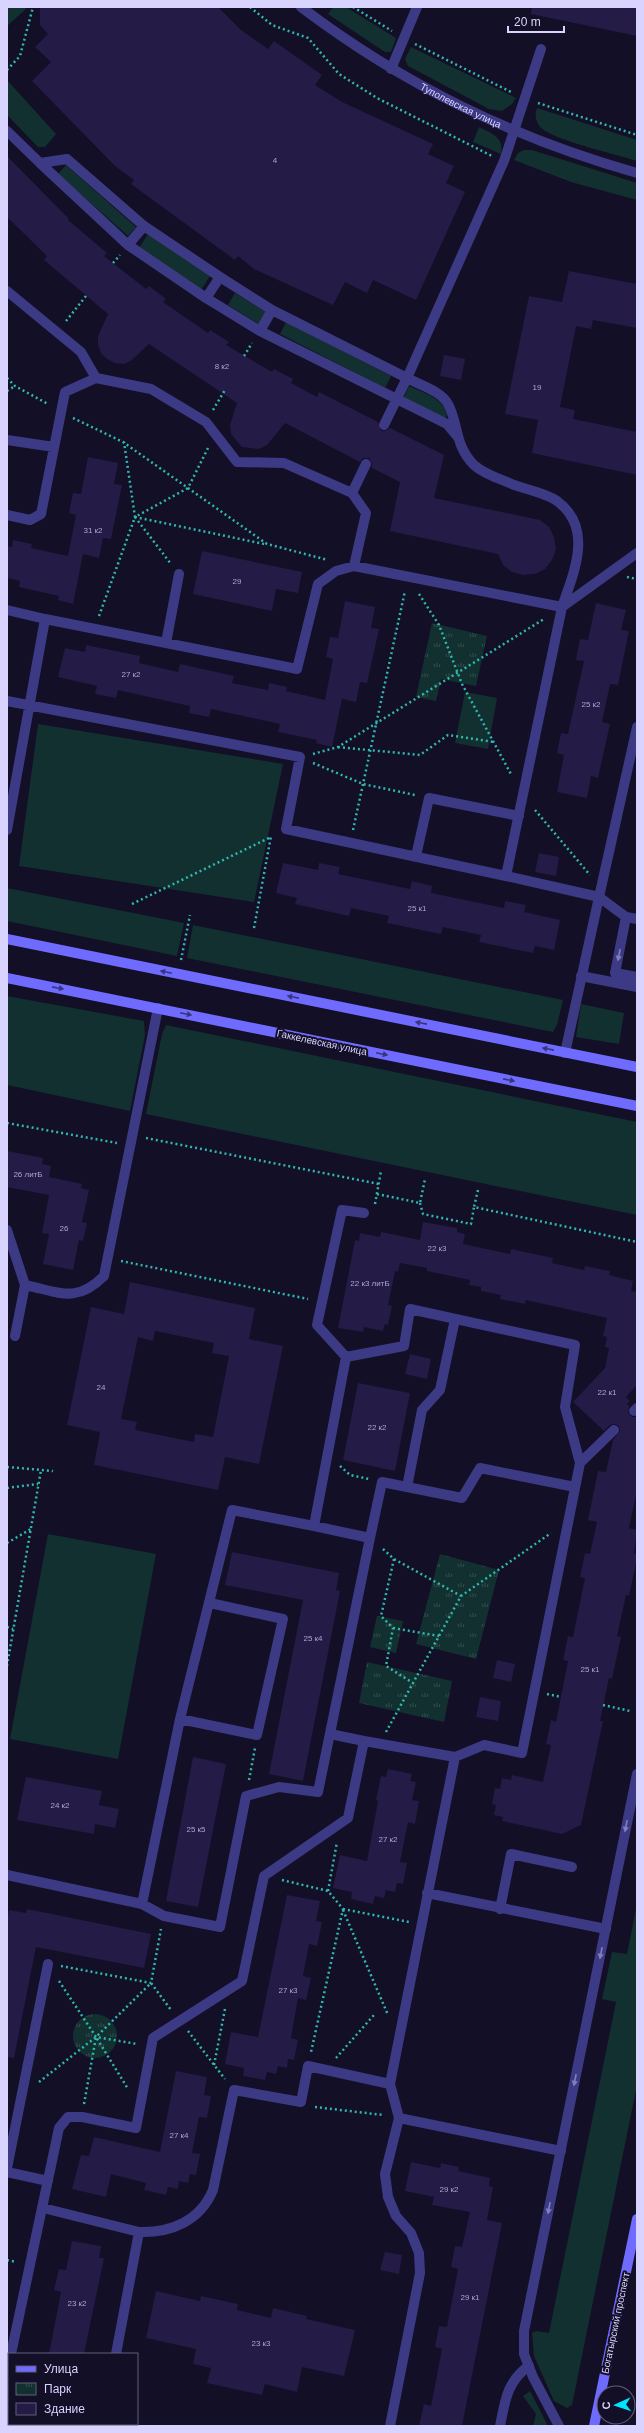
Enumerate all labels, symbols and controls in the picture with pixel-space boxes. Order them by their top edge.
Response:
scale bar [508,8,564,34]
text: 20 m [514,15,541,29]
street label: Туполевская улица [418,81,503,130]
house number: 4 [273,156,278,165]
house number: 8 к2 [215,362,230,371]
house number: 19 [533,383,542,392]
house number: 31 к2 [83,526,103,535]
house number: 29 [233,577,242,586]
house number: 27 к2 [121,670,141,679]
house number: 25 к2 [581,700,601,709]
house number: 25 к1 [407,904,427,913]
one-way arrow [615,949,621,962]
one-way arrow [160,968,172,974]
one-way arrow [52,985,65,991]
one-way arrow [287,994,300,1000]
one-way arrow [180,1011,192,1017]
one-way arrow [415,1020,427,1026]
street label: Гаккелевская улица [276,1028,368,1058]
one-way arrow [542,1046,554,1052]
one-way arrow [376,1051,388,1057]
one-way arrow [503,1077,515,1083]
house number: 26 литБ [13,1170,43,1179]
house number: 26 [60,1224,69,1233]
house number: 22 к3 [427,1244,447,1253]
house number: 22 к3 литБ [350,1279,390,1288]
house number: 24 [97,1383,106,1392]
house number: 22 к1 [597,1388,617,1397]
house number: 22 к2 [367,1423,387,1432]
house number: 25 к4 [303,1634,323,1643]
house number: 25 к1 [580,1665,600,1674]
house number: 24 к2 [50,1801,70,1810]
one-way arrow [623,1820,629,1832]
house number: 25 к5 [186,1825,206,1834]
house number: 27 к2 [378,1835,398,1844]
one-way arrow [597,1947,603,1959]
house number: 27 к3 [278,1986,298,1995]
one-way arrow [571,2074,577,2087]
house number: 27 к4 [169,2131,189,2140]
house number: 29 к2 [439,2185,459,2194]
one-way arrow [546,2202,552,2214]
street label: Богатырский проспект [599,2271,632,2375]
house number: 29 к1 [460,2293,480,2302]
house number: 23 к2 [67,2299,87,2308]
house number: 23 к3 [251,2339,271,2348]
legend [8,2353,138,2425]
text: Улица [44,2362,78,2376]
text: Парк [44,2382,72,2396]
north arrow [596,2385,636,2425]
text: С [600,2401,612,2410]
text: Здание [44,2402,85,2416]

